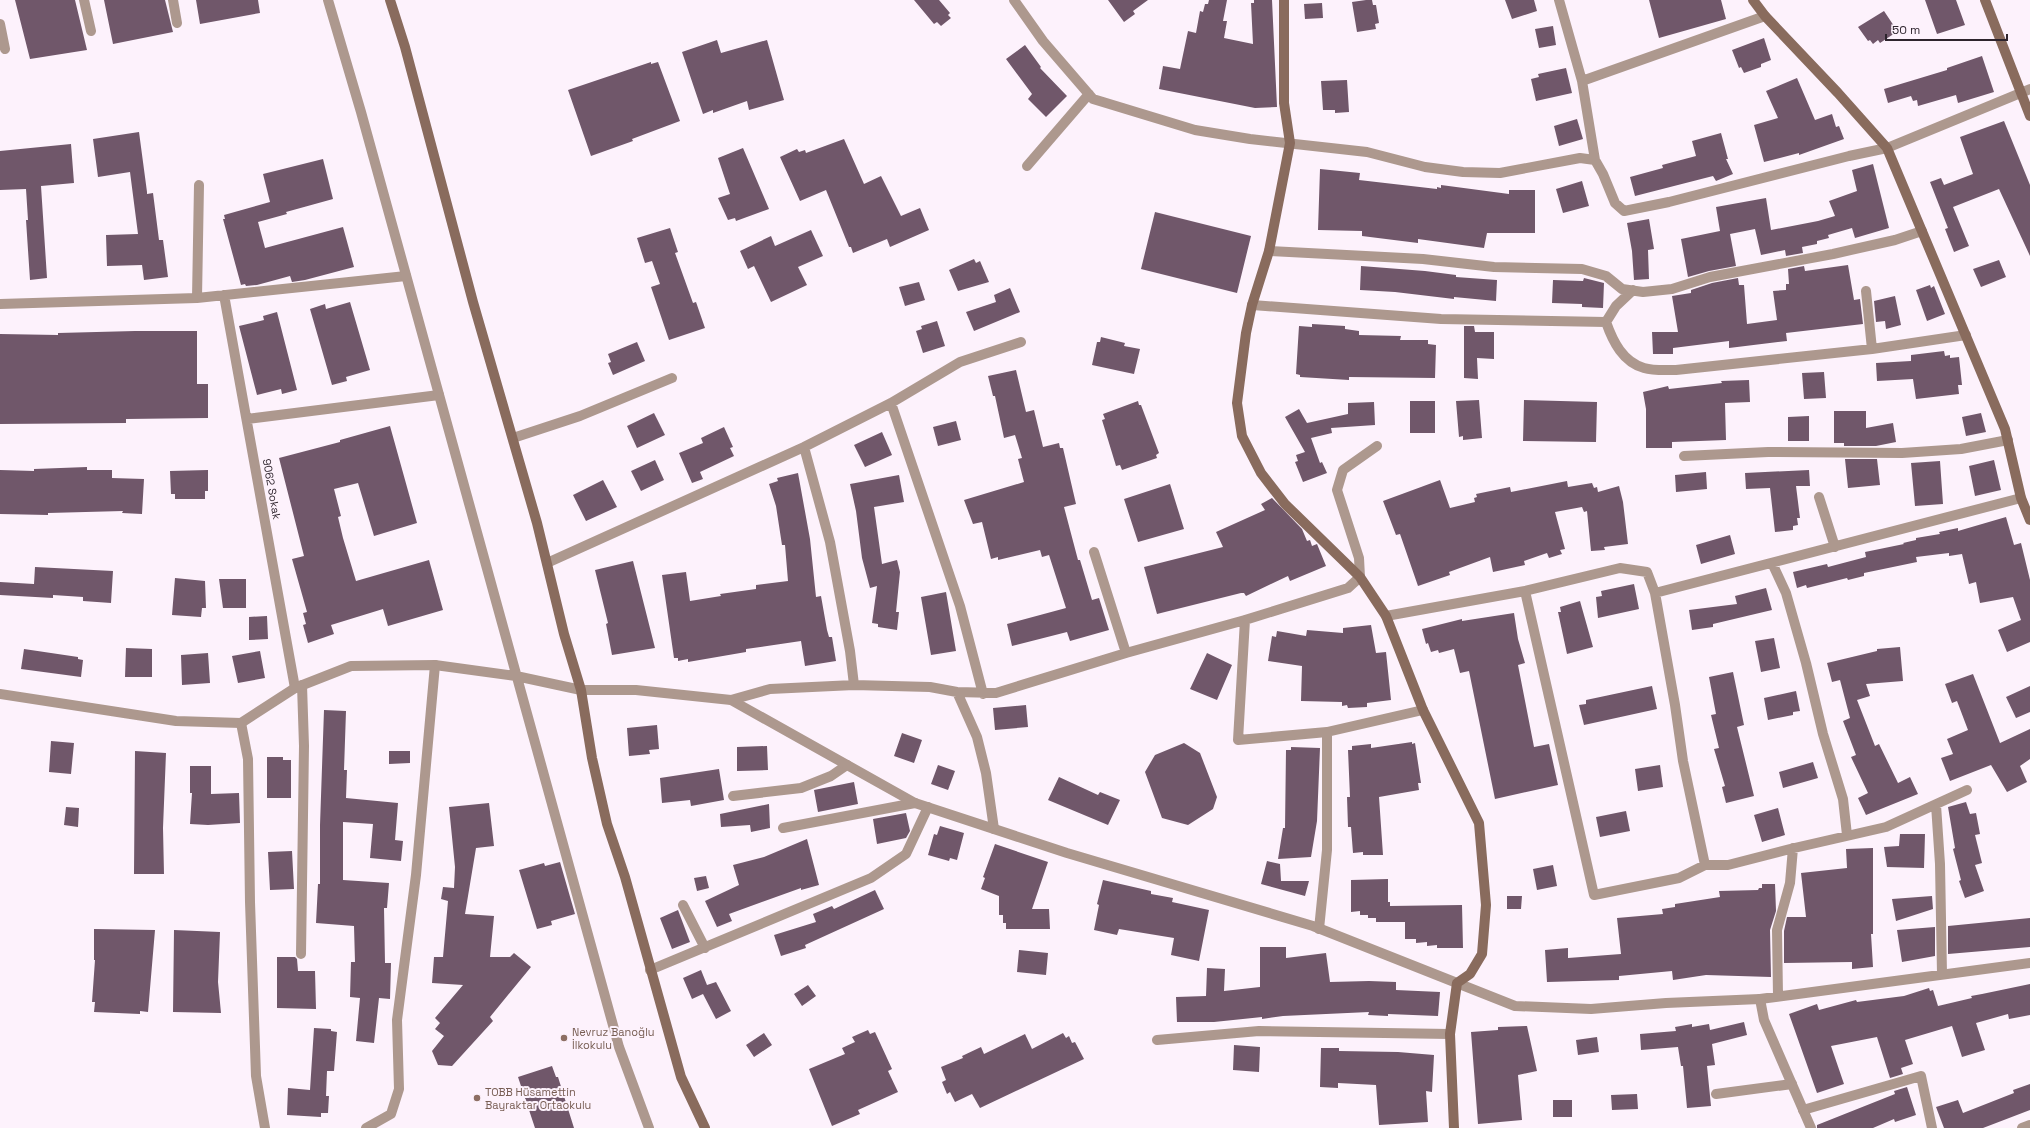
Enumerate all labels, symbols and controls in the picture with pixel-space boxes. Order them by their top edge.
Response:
scale bar [1886,16,2007,42]
text: 50 m [1892,22,1920,38]
street label: 9062 Sokak [260,458,284,521]
place label: Nevruz Banoğlu İlkokulu [572,1025,655,1052]
marker: Nevruz Banoğlu İlkokulu [559,1033,569,1043]
place label: TOBB Hüsamettin Bayraktar Ortaokulu [485,1085,591,1112]
marker: TOBB Hüsamettin Bayraktar Ortaokulu [472,1093,482,1103]

